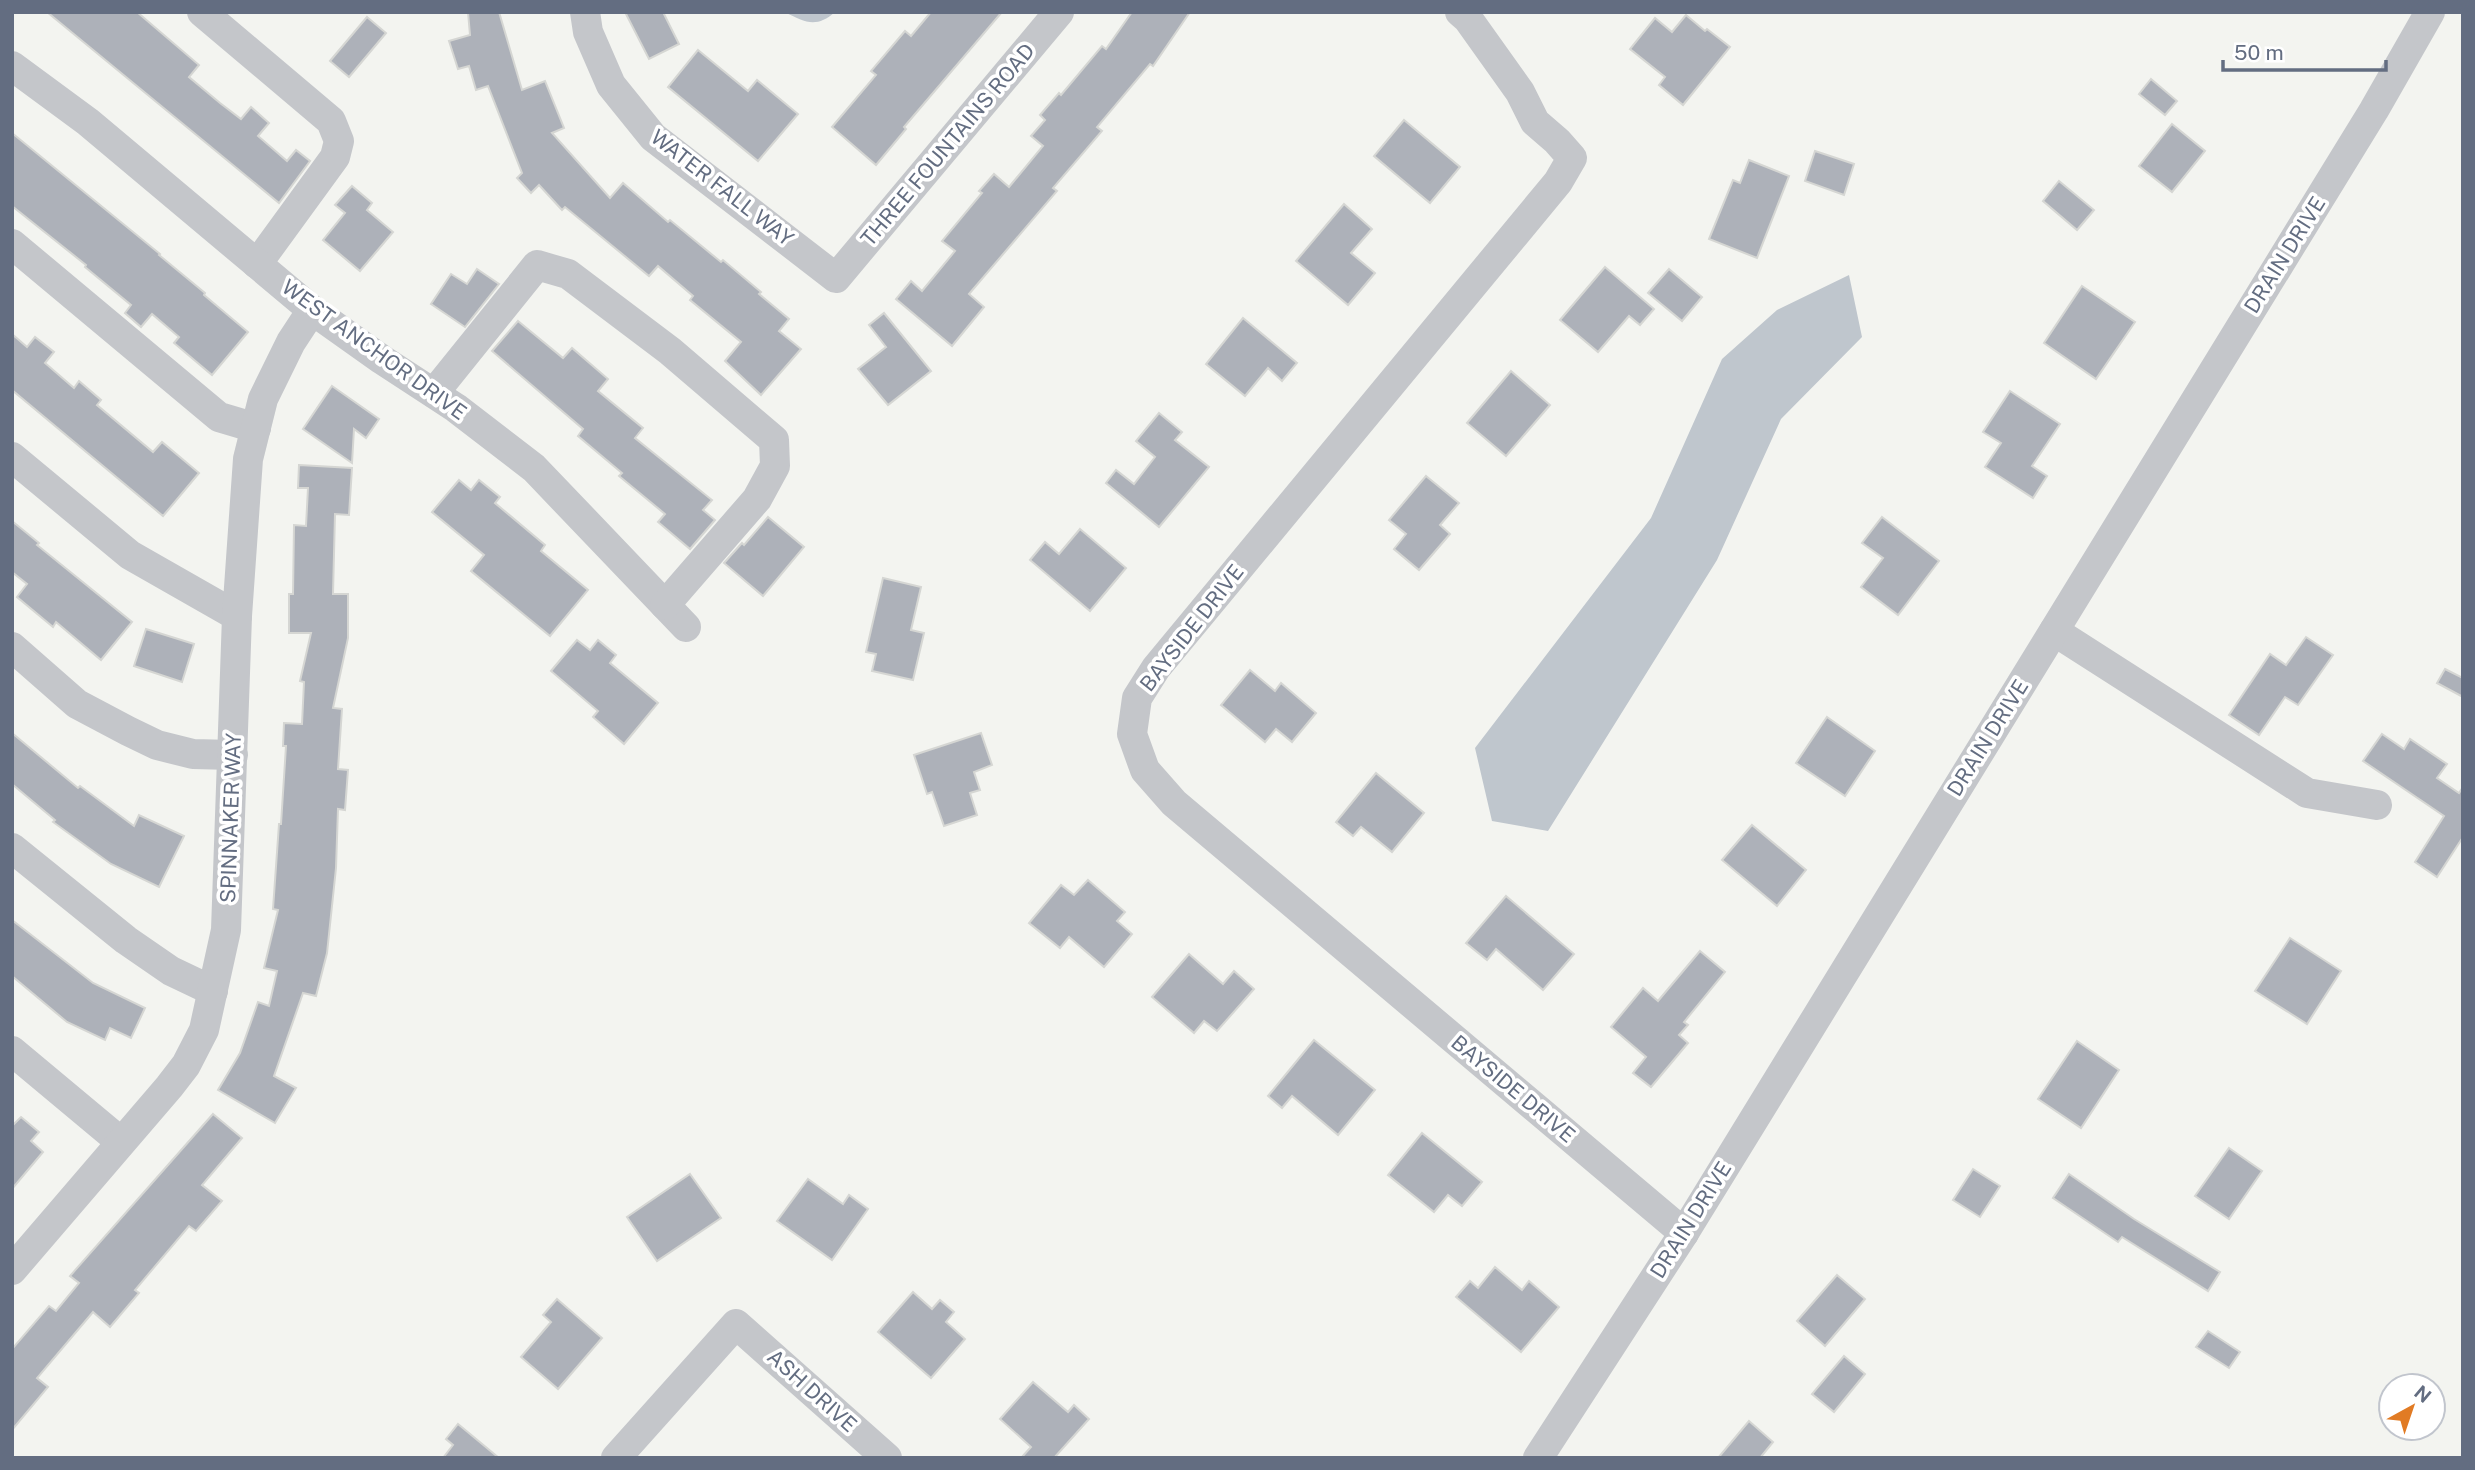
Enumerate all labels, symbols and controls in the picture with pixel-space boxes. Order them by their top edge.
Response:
scale bar [2223,28,2386,72]
street label: THREE FOUNTAINS ROAD [856,38,1040,251]
text: 50 m [2234,40,2284,65]
street label: WATER FALL WAY [646,124,799,251]
street label: DRAIN DRIVE [2239,192,2330,318]
street label: WEST ANCHOR DRIVE [277,274,472,425]
street label: BAYSIDE DRIVE [1134,559,1249,696]
street label: DRAIN DRIVE [1942,675,2033,801]
street label: SPINNAKER WAY [215,732,246,903]
street label: BAYSIDE DRIVE [1446,1030,1580,1148]
street label: DRAIN DRIVE [1645,1157,1736,1283]
street label: ASH DRIVE [762,1344,862,1437]
north arrow [2377,1372,2447,1442]
text: N [2410,1381,2436,1407]

